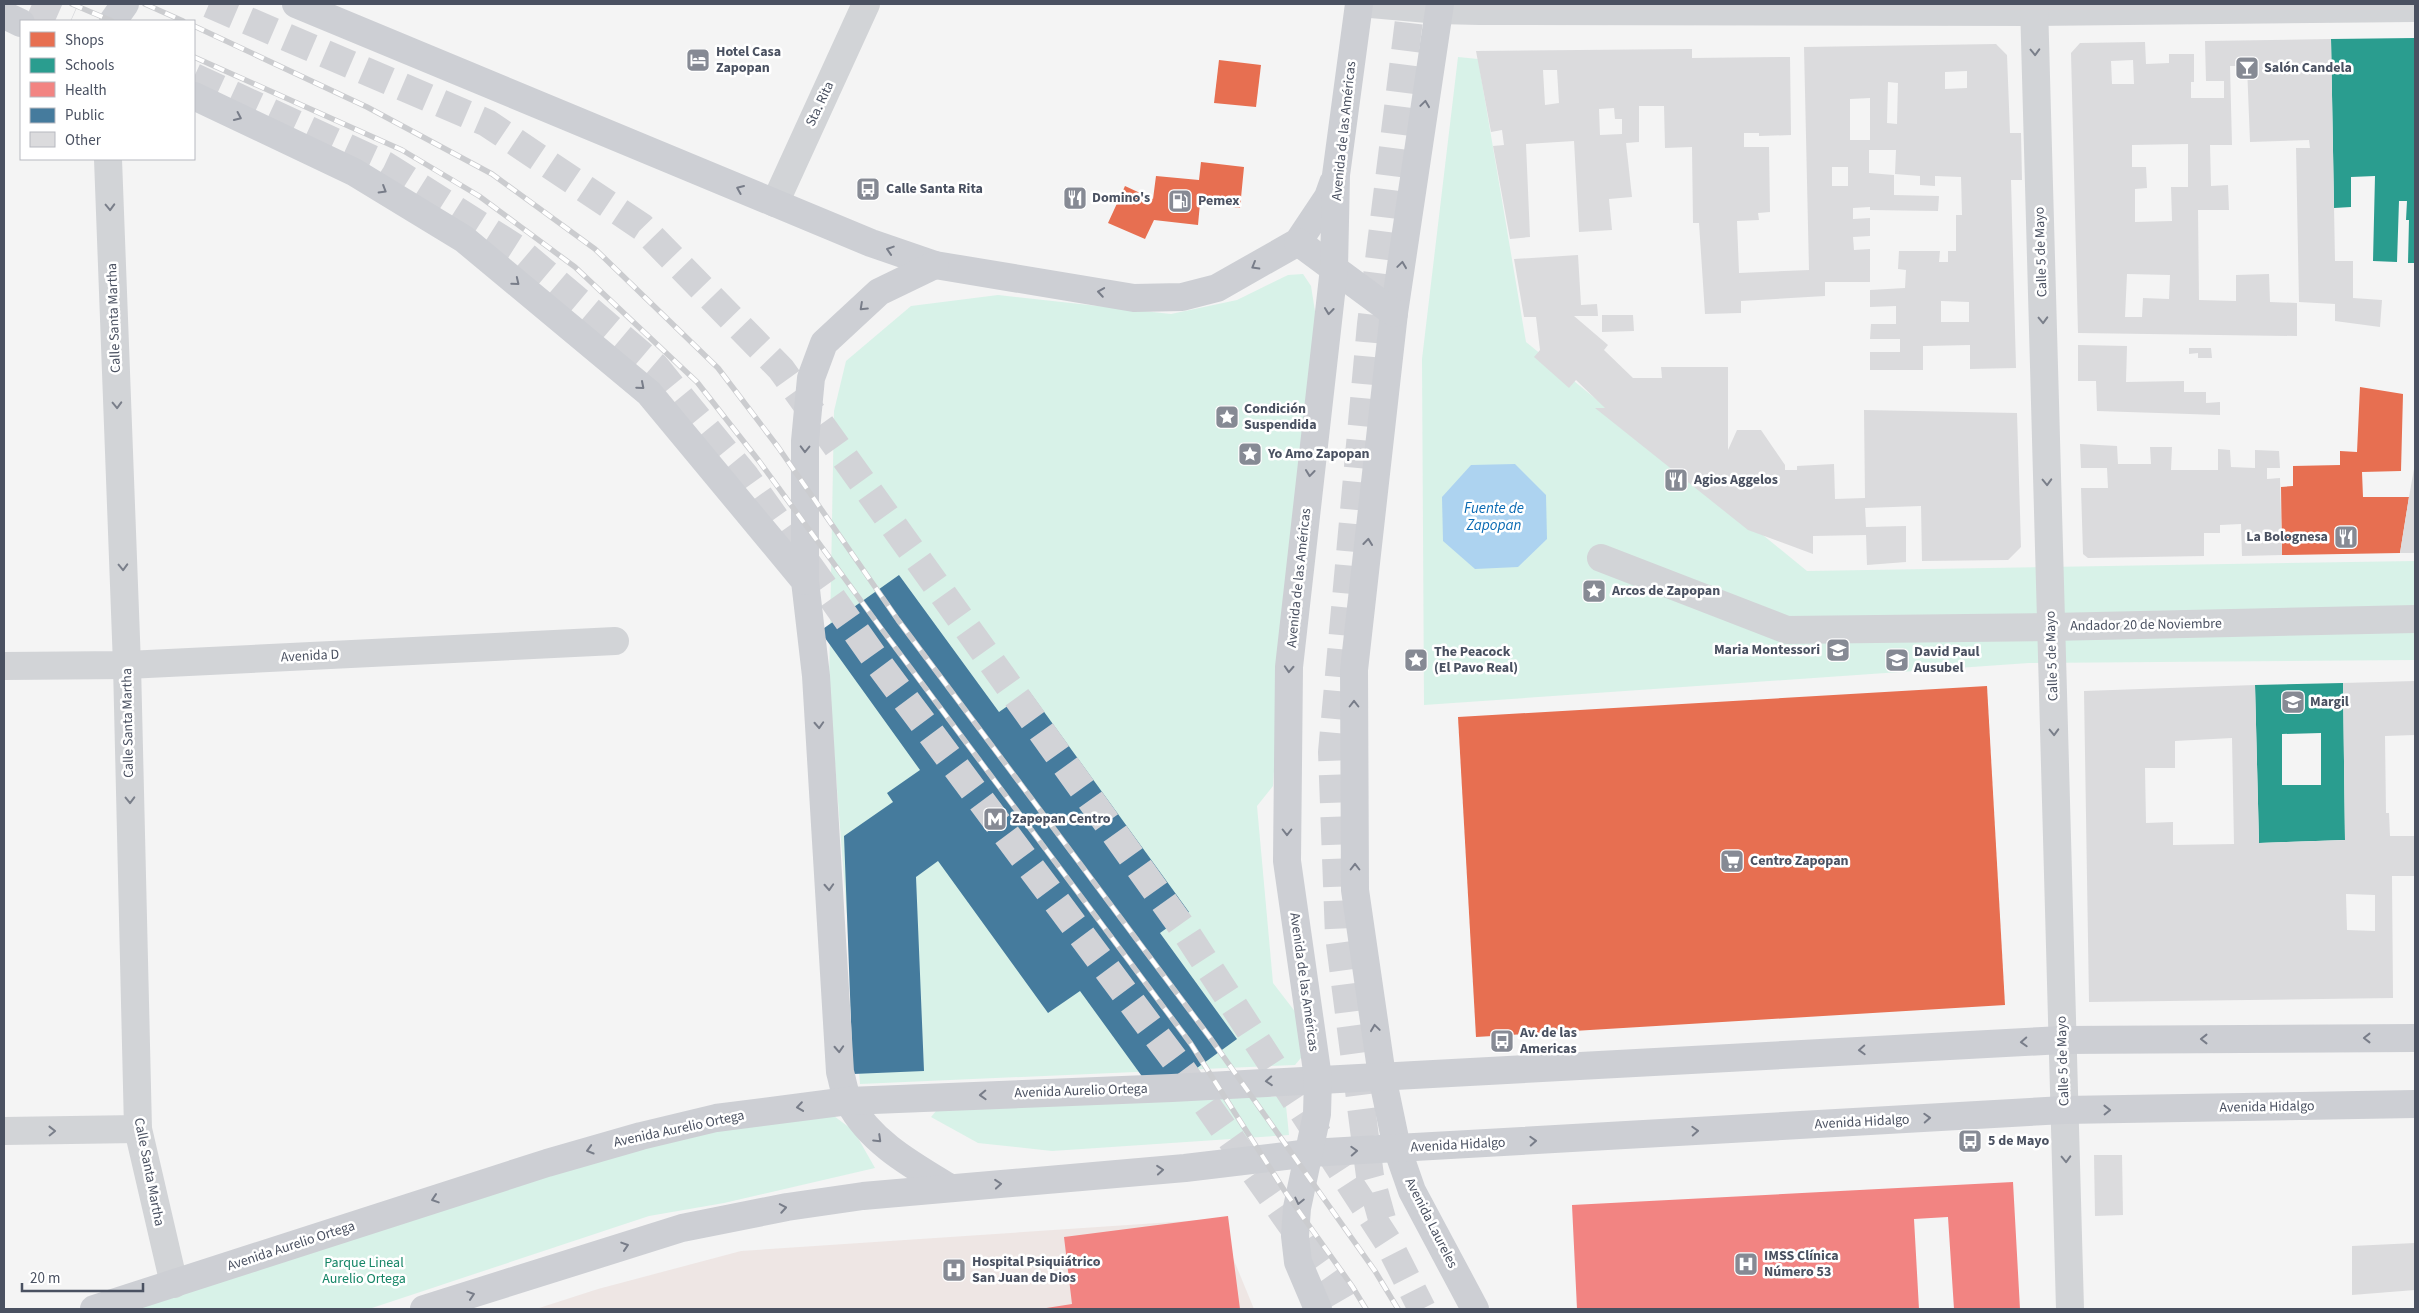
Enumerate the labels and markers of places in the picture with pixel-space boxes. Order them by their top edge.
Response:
place label: Hotel Casa Zapopan [716,42,781,78]
hotel icon: Hotel Casa Zapopan [685,47,711,73]
bar icon: Salón Candela [2234,55,2260,81]
place label: Salón Candela [2264,58,2352,78]
bus stop icon: Calle Santa Rita [855,176,881,202]
place label: Calle Santa Rita [886,179,983,199]
restaurant icon: Domino's [1062,185,1088,211]
place label: Domino's [1092,188,1150,208]
fuel station icon: Pemex [1167,188,1193,214]
place label: Pemex [1198,191,1240,211]
place label: Condición Suspendida [1244,399,1317,435]
place icon: Condición Suspendida [1214,404,1240,430]
place icon: Yo Amo Zapopan [1237,441,1263,467]
place label: Yo Amo Zapopan [1267,444,1370,464]
restaurant icon: Agios Aggelos [1663,467,1689,493]
place label: Agios Aggelos [1693,470,1778,490]
restaurant icon: La Bolognesa [2333,524,2359,550]
place label: La Bolognesa [2246,527,2328,547]
place icon: Arcos de Zapopan [1581,578,1607,604]
place label: Arcos de Zapopan [1611,581,1720,601]
school or university icon: Maria Montessori [1825,637,1851,663]
place label: Maria Montessori [1714,640,1820,660]
place label: The Peacock (El Pavo Real) [1434,642,1518,678]
place label: David Paul Ausubel [1913,642,1980,678]
place icon: The Peacock (El Pavo Real) [1403,647,1429,673]
school or university icon: David Paul Ausubel [1884,647,1910,673]
school or university icon: Margil [2280,689,2306,715]
place label: Margil [2310,692,2349,712]
metro station icon: Zapopan Centro [982,806,1008,832]
place label: Zapopan Centro [1012,809,1111,829]
supermarket icon: Centro Zapopan [1719,848,1745,874]
place label: Centro Zapopan [1750,851,1849,871]
place label: Av. de las Americas [1519,1023,1577,1059]
bus stop icon: Av. de las Americas [1489,1028,1515,1054]
bus stop icon: 5 de Mayo [1957,1128,1983,1154]
place label: 5 de Mayo [1988,1131,2049,1151]
place label: IMSS Clínica Número 53 [1764,1246,1839,1282]
hospital icon: IMSS Clínica Número 53 [1733,1251,1759,1277]
place label: Hospital Psiquiátrico San Juan de Dios [972,1252,1101,1288]
hospital icon: Hospital Psiquiátrico San Juan de Dios [941,1257,967,1283]

